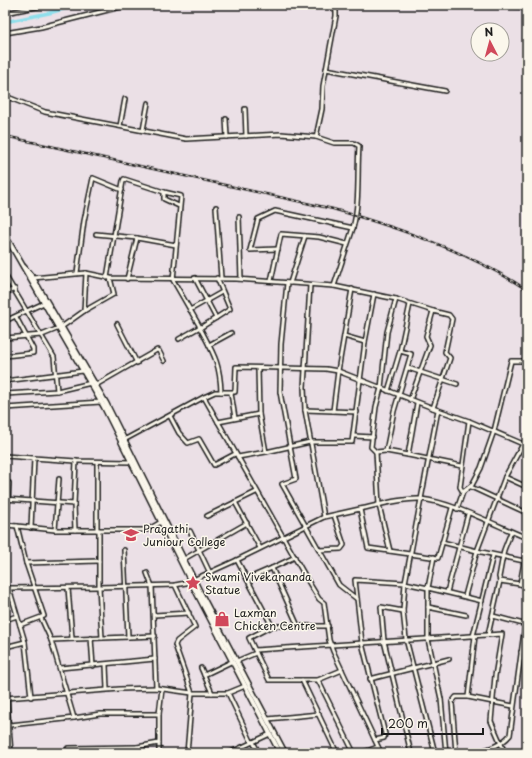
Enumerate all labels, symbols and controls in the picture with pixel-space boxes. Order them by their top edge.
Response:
north arrow [470,22,510,62]
text: N [484,23,494,40]
place label: Pragathi Juniour College [143,520,225,550]
school or university icon: Pragathi Juniour College [122,526,140,544]
place label: Swami Vivekananda Statue [205,568,312,598]
place icon: Swami Vivekananda Statue [184,574,202,592]
place label: Laxman Chicken Centre [234,604,316,634]
shop icon: Laxman Chicken Centre [213,610,231,628]
scale bar [382,710,483,736]
text: 200 m [388,714,428,732]

